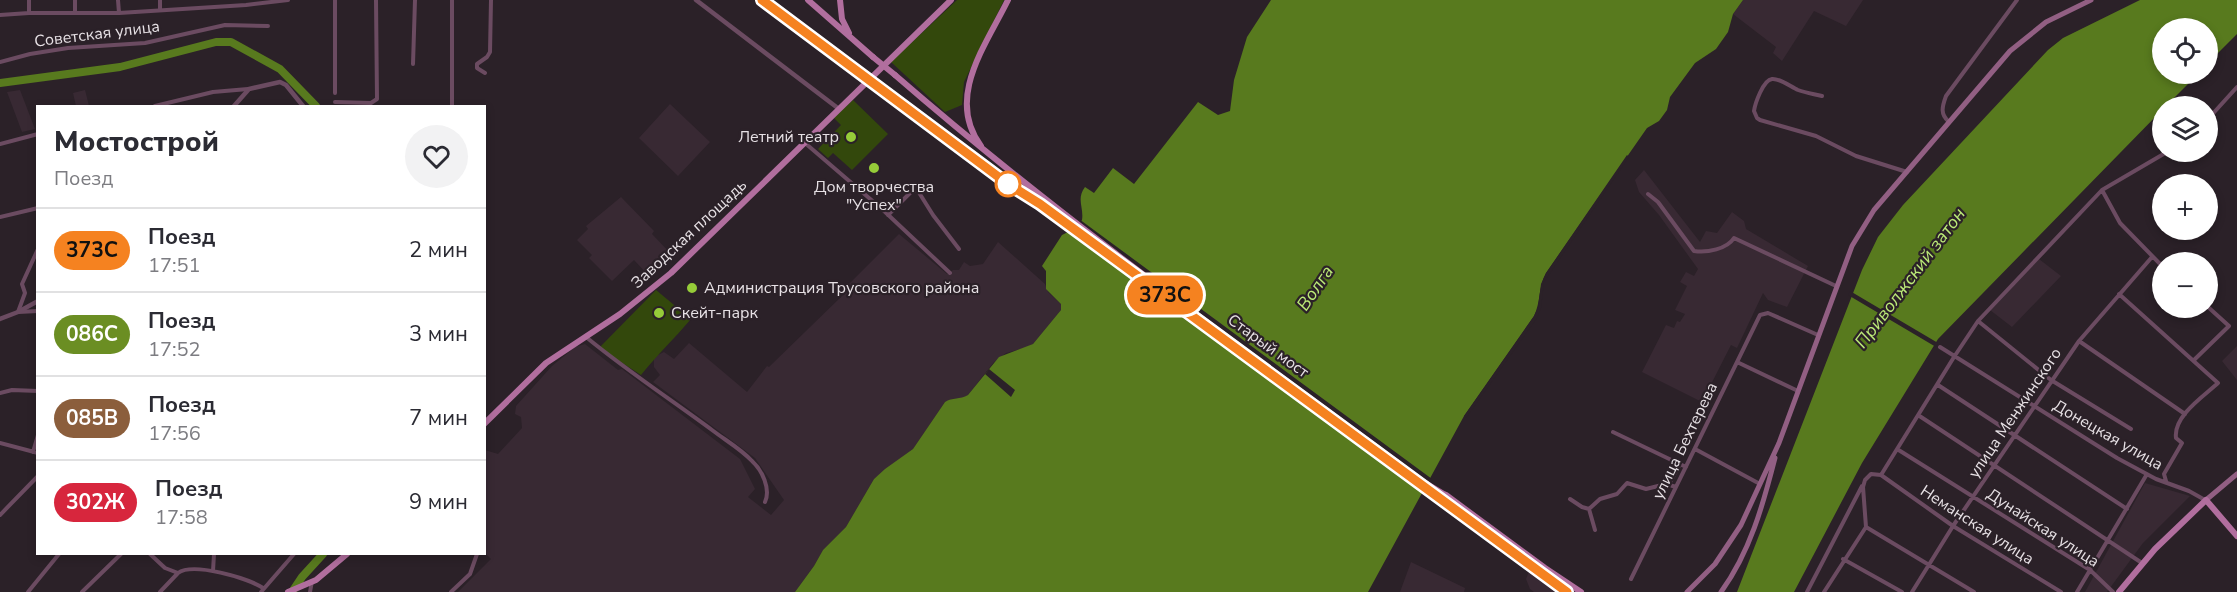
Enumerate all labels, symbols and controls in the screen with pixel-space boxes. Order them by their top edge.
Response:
street label: Советская улица [33,15,161,53]
map controls [2152,18,2218,318]
button: locate [2152,18,2218,84]
button: layers [2152,96,2218,162]
text: Мостострой [54,123,219,161]
button: heart [405,125,468,188]
place label: Летний театр [738,126,839,148]
marker: Летний театр [844,130,858,144]
marker: Дом творчества "Успех" [867,161,881,175]
text: Поезд [54,165,113,192]
unlabelled marker [995,171,1021,197]
street label: Заводская площадь [626,174,752,294]
button: + [2152,174,2218,240]
place label: Дом творчества "Успех" [814,176,934,216]
water label: Приволжский затон [1849,203,1971,353]
text: Поезд [148,222,215,252]
text: 2 мин [409,235,468,265]
text: 373C [66,236,118,264]
text: 17:51 [148,252,201,279]
button: − [2152,252,2218,318]
water label: Волга [1291,261,1339,315]
line badge: 373C [1123,276,1207,314]
place label: Администрация Трусовского района [704,277,979,299]
marker: Администрация Трусовского района [685,281,699,295]
text: 373C [1139,281,1191,309]
place label: Скейт-парк [671,302,759,324]
text: Поезд [148,306,215,336]
marker: Скейт-парк [652,306,666,320]
street label: Старый мост [1223,309,1314,383]
text: 3 мин [409,319,468,349]
text: 086С [66,320,118,348]
text: 17:52 [148,336,201,363]
street label: улица Менжинского [1963,343,2067,483]
street label: улица Бехтерева [1647,379,1723,503]
text: Поезд [148,390,216,420]
street label: Донецкая улица [2049,395,2167,475]
text: 7 мин [409,403,468,433]
text: 085В [66,404,118,432]
text: 17:56 [148,420,201,447]
text: Поезд [155,474,222,504]
street label: Неманская улица [1916,480,2038,570]
street label: Дунайская улица [1983,483,2103,573]
text: 9 мин [409,487,468,517]
text: 302Ж [66,488,125,516]
text: 17:58 [155,504,208,531]

